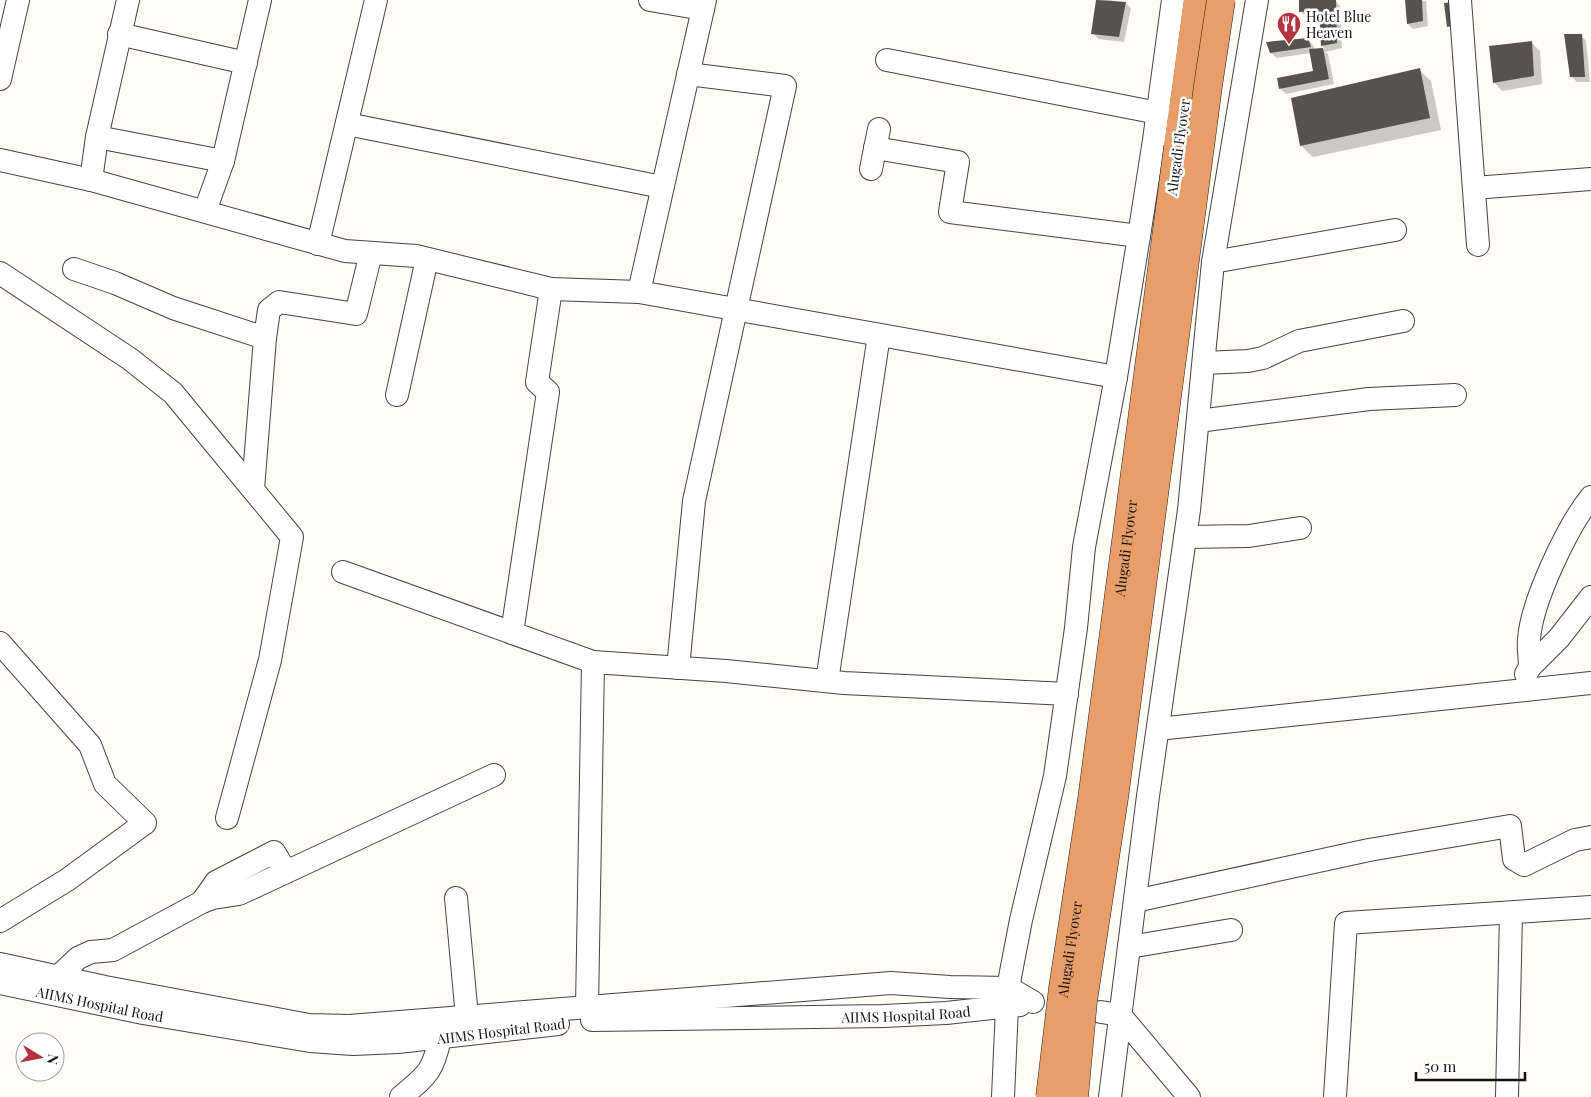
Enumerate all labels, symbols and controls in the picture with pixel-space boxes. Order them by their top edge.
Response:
place label: Hotel Blue Heaven [1306,7,1371,42]
restaurant icon: Hotel Blue Heaven [1276,11,1302,45]
street label: Alugadi Flyover [1162,97,1194,198]
street label: Alugadi Flyover [1109,498,1141,599]
street label: Alugadi Flyover [1052,899,1086,1000]
street label: AIIMS Hospital Road [34,981,165,1026]
street label: AIIMS Hospital Road [840,1001,971,1026]
street label: AIIMS Hospital Road [435,1014,566,1048]
north arrow [15,1032,65,1082]
scale bar [1416,1050,1525,1082]
text: N [43,1053,64,1066]
text: 50 m [1424,1056,1457,1076]

